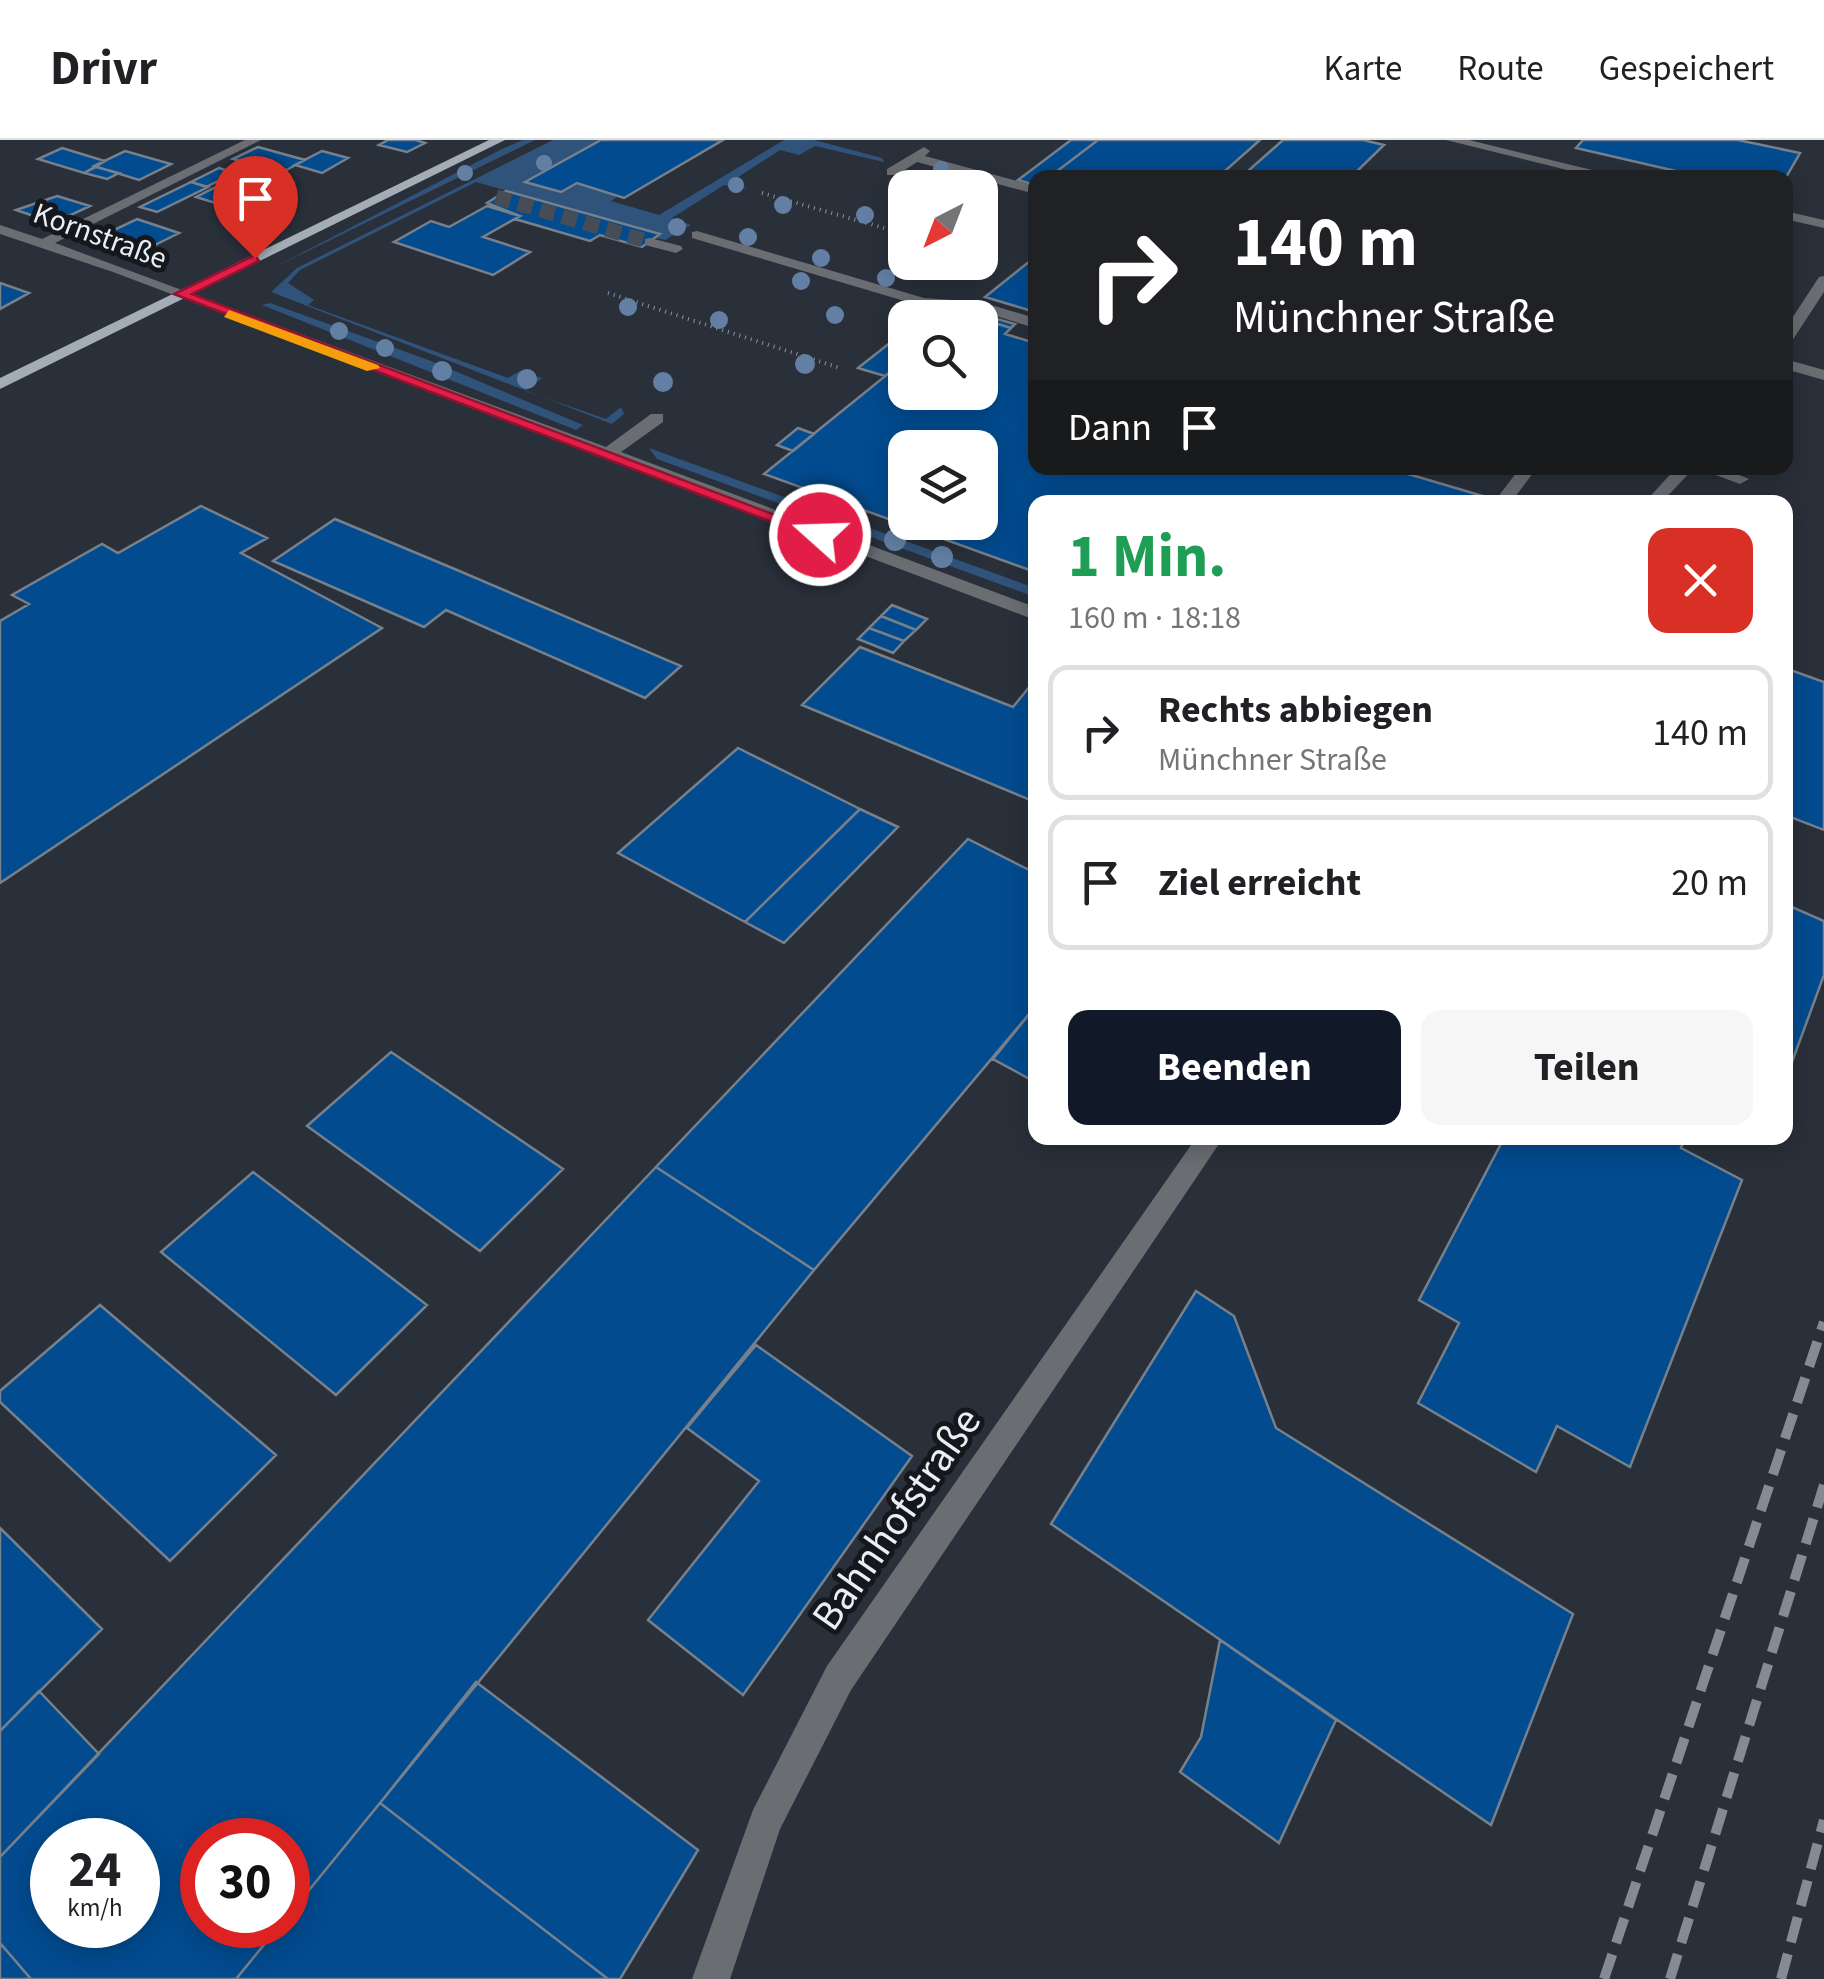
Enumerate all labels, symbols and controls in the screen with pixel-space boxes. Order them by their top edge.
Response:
text: Drivr [50,35,157,103]
text: Karte [1324,44,1402,94]
text: Route [1457,44,1544,94]
text: Gespeichert [1599,44,1774,94]
pin [213,156,298,259]
north arrow [888,170,998,280]
map controls [888,170,998,540]
icon: arrive [228,171,283,226]
street label: Kornstraße [27,192,173,280]
text: 140 m [1233,193,1418,293]
icon: right [1068,210,1198,340]
text: Münchner Straße [1233,286,1555,350]
button: search [888,300,998,410]
icon: arrive [1172,400,1227,455]
text: Dann [1068,401,1152,455]
button: layers [888,430,998,540]
position arrow [768,483,872,587]
text: 1 Min. [1068,515,1226,600]
button: close [1648,528,1753,633]
text: 160 m · 18:18 [1068,595,1241,641]
text: Rechts abbiegen [1158,683,1433,737]
icon: right [1073,705,1128,760]
text: 140 m [1652,706,1748,760]
text: Münchner Straße [1158,737,1387,783]
icon: arrive [1073,855,1128,910]
text: Ziel erreicht [1158,856,1361,910]
text: 20 m [1671,856,1748,910]
button: Beenden [1068,1010,1401,1125]
button: Teilen [1421,1010,1753,1125]
street label: Bahnhofstraße [798,1395,996,1643]
speed limit sign: 30 [180,1818,310,1948]
text: 24 [69,1835,121,1906]
text: km/h [67,1890,123,1926]

